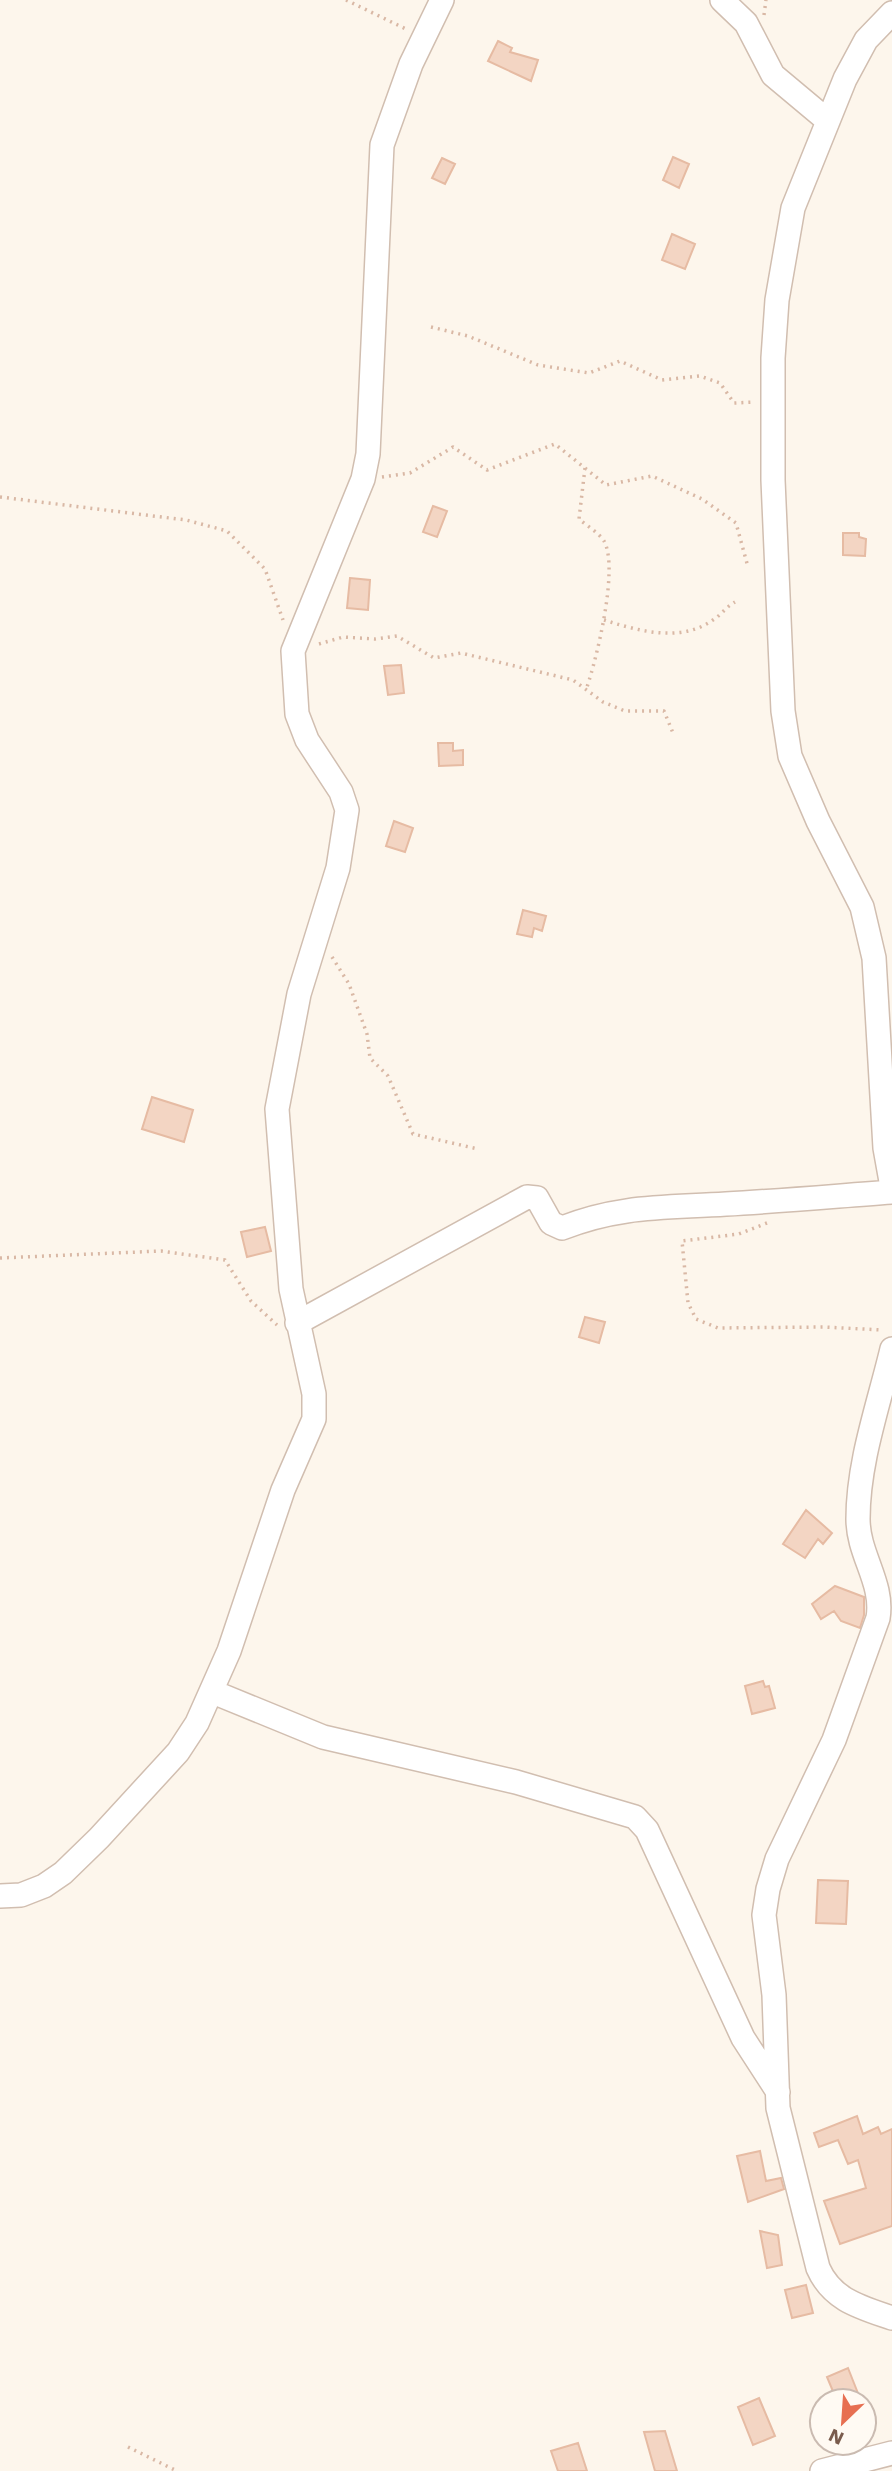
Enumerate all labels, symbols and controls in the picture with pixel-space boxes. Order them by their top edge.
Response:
north arrow [808,2387,878,2457]
text: N [825,2424,847,2450]

